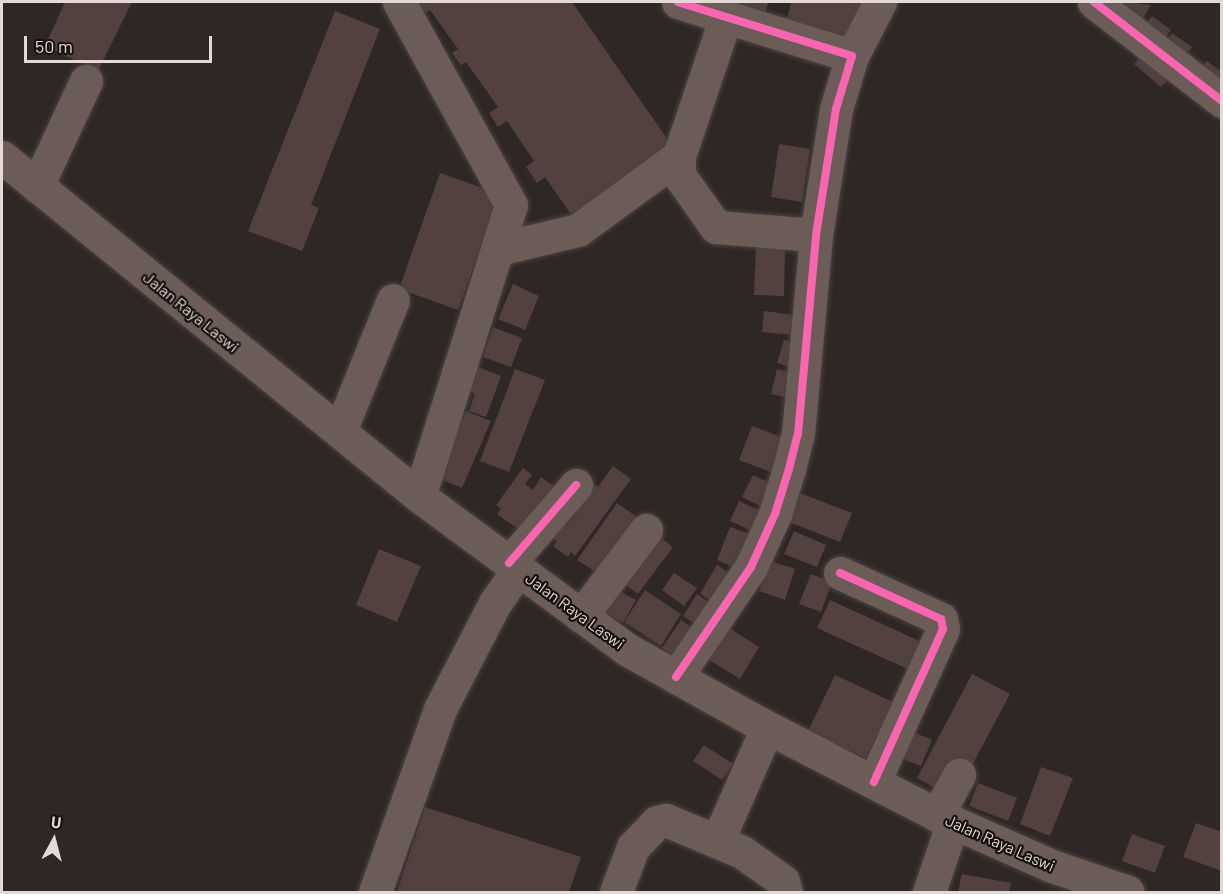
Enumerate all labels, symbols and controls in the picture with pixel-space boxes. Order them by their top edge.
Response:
scale bar [27,24,214,62]
text: 50 m [35,35,73,57]
street label: Jalan Raya Laswi [139,268,243,356]
street label: Jalan Raya Laswi [522,569,628,653]
north arrow [24,810,84,870]
street label: Jalan Raya Laswi [942,810,1058,876]
text: U [50,812,62,832]

